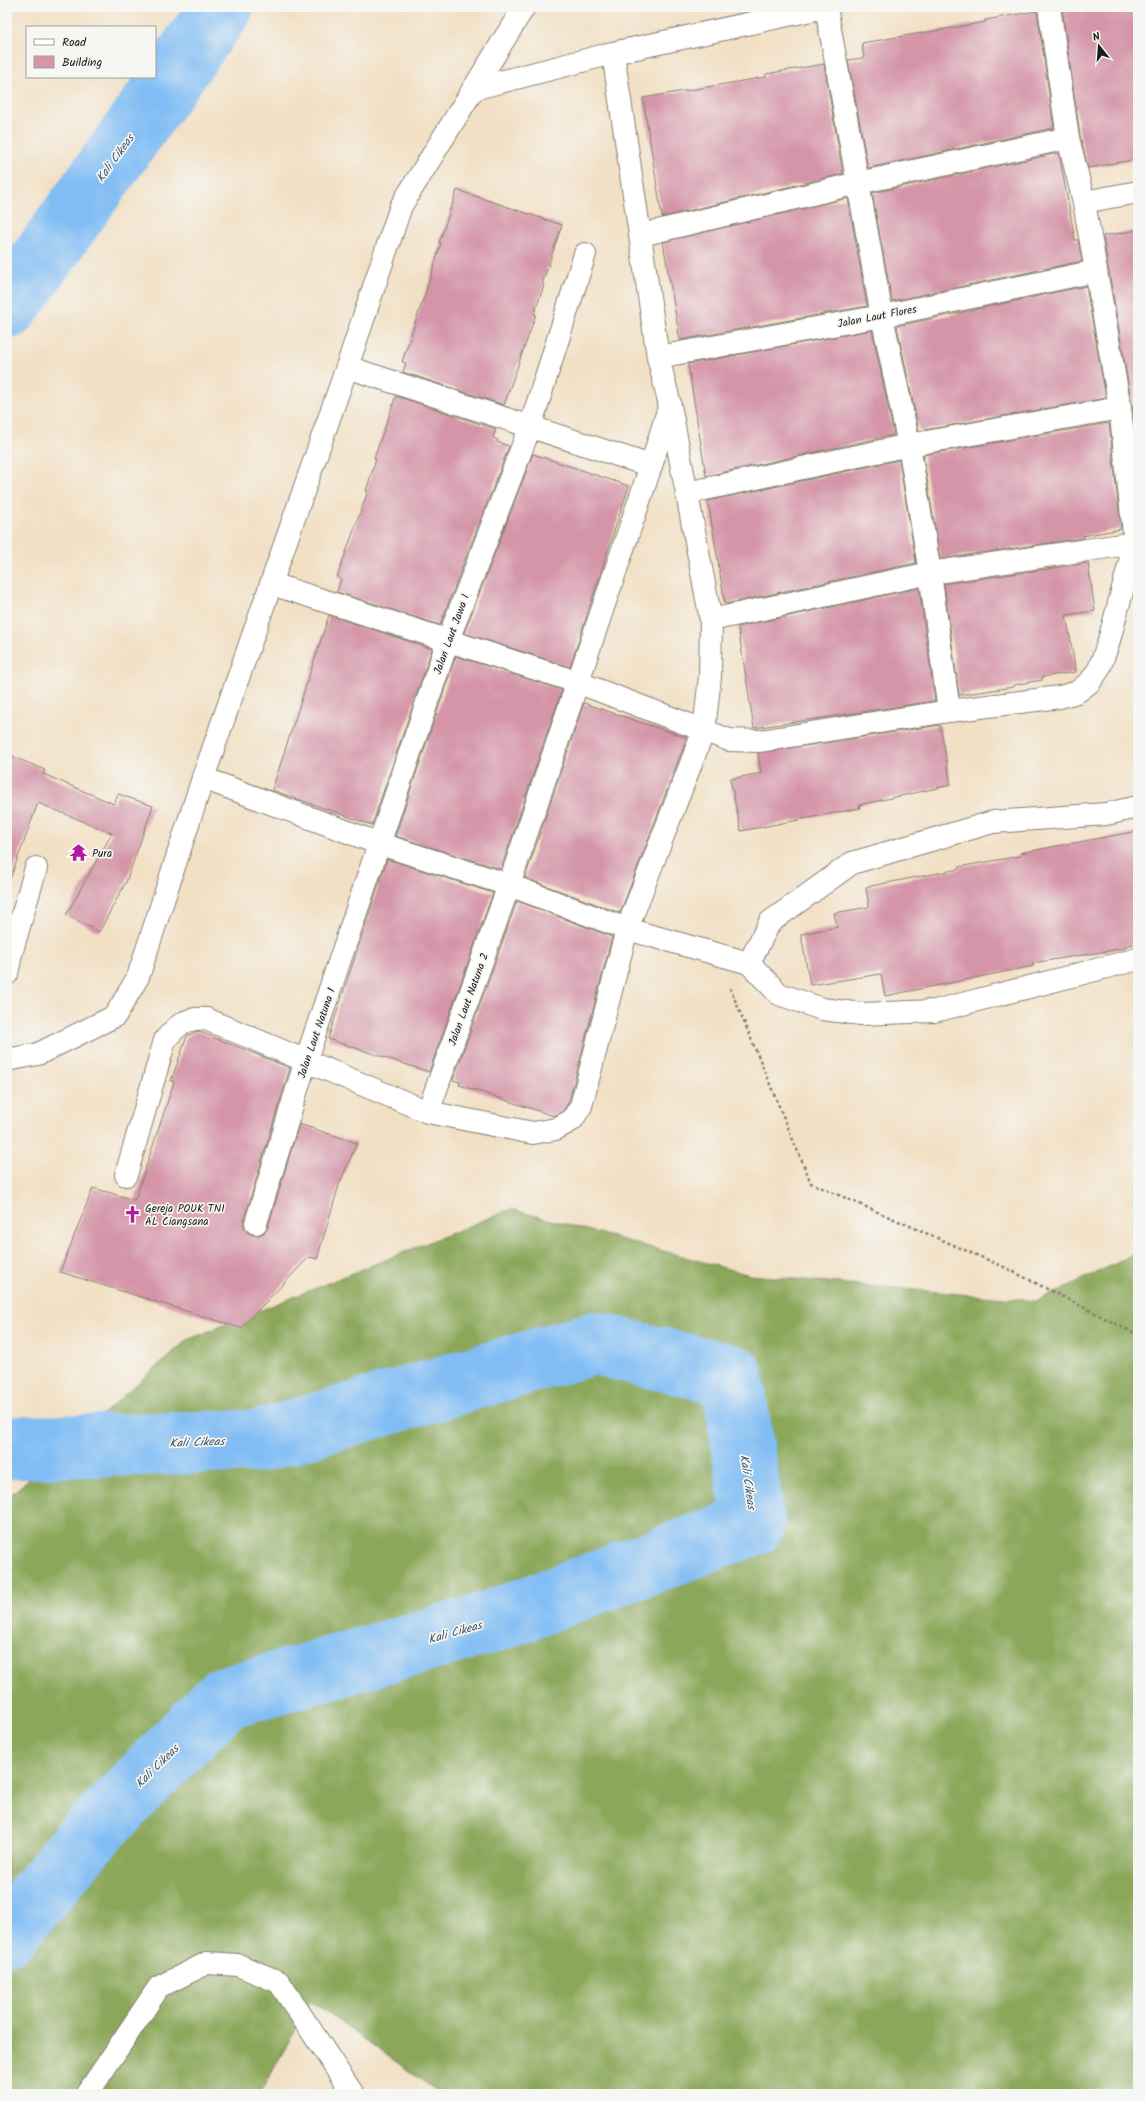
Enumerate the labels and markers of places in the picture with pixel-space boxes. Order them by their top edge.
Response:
temple icon: Pura [69,843,89,863]
place label: Pura [92,845,112,863]
place label: Gereja POUK TNI AL Ciangsana [145,1200,225,1231]
church icon: Gereja POUK TNI AL Ciangsana [122,1204,142,1224]

